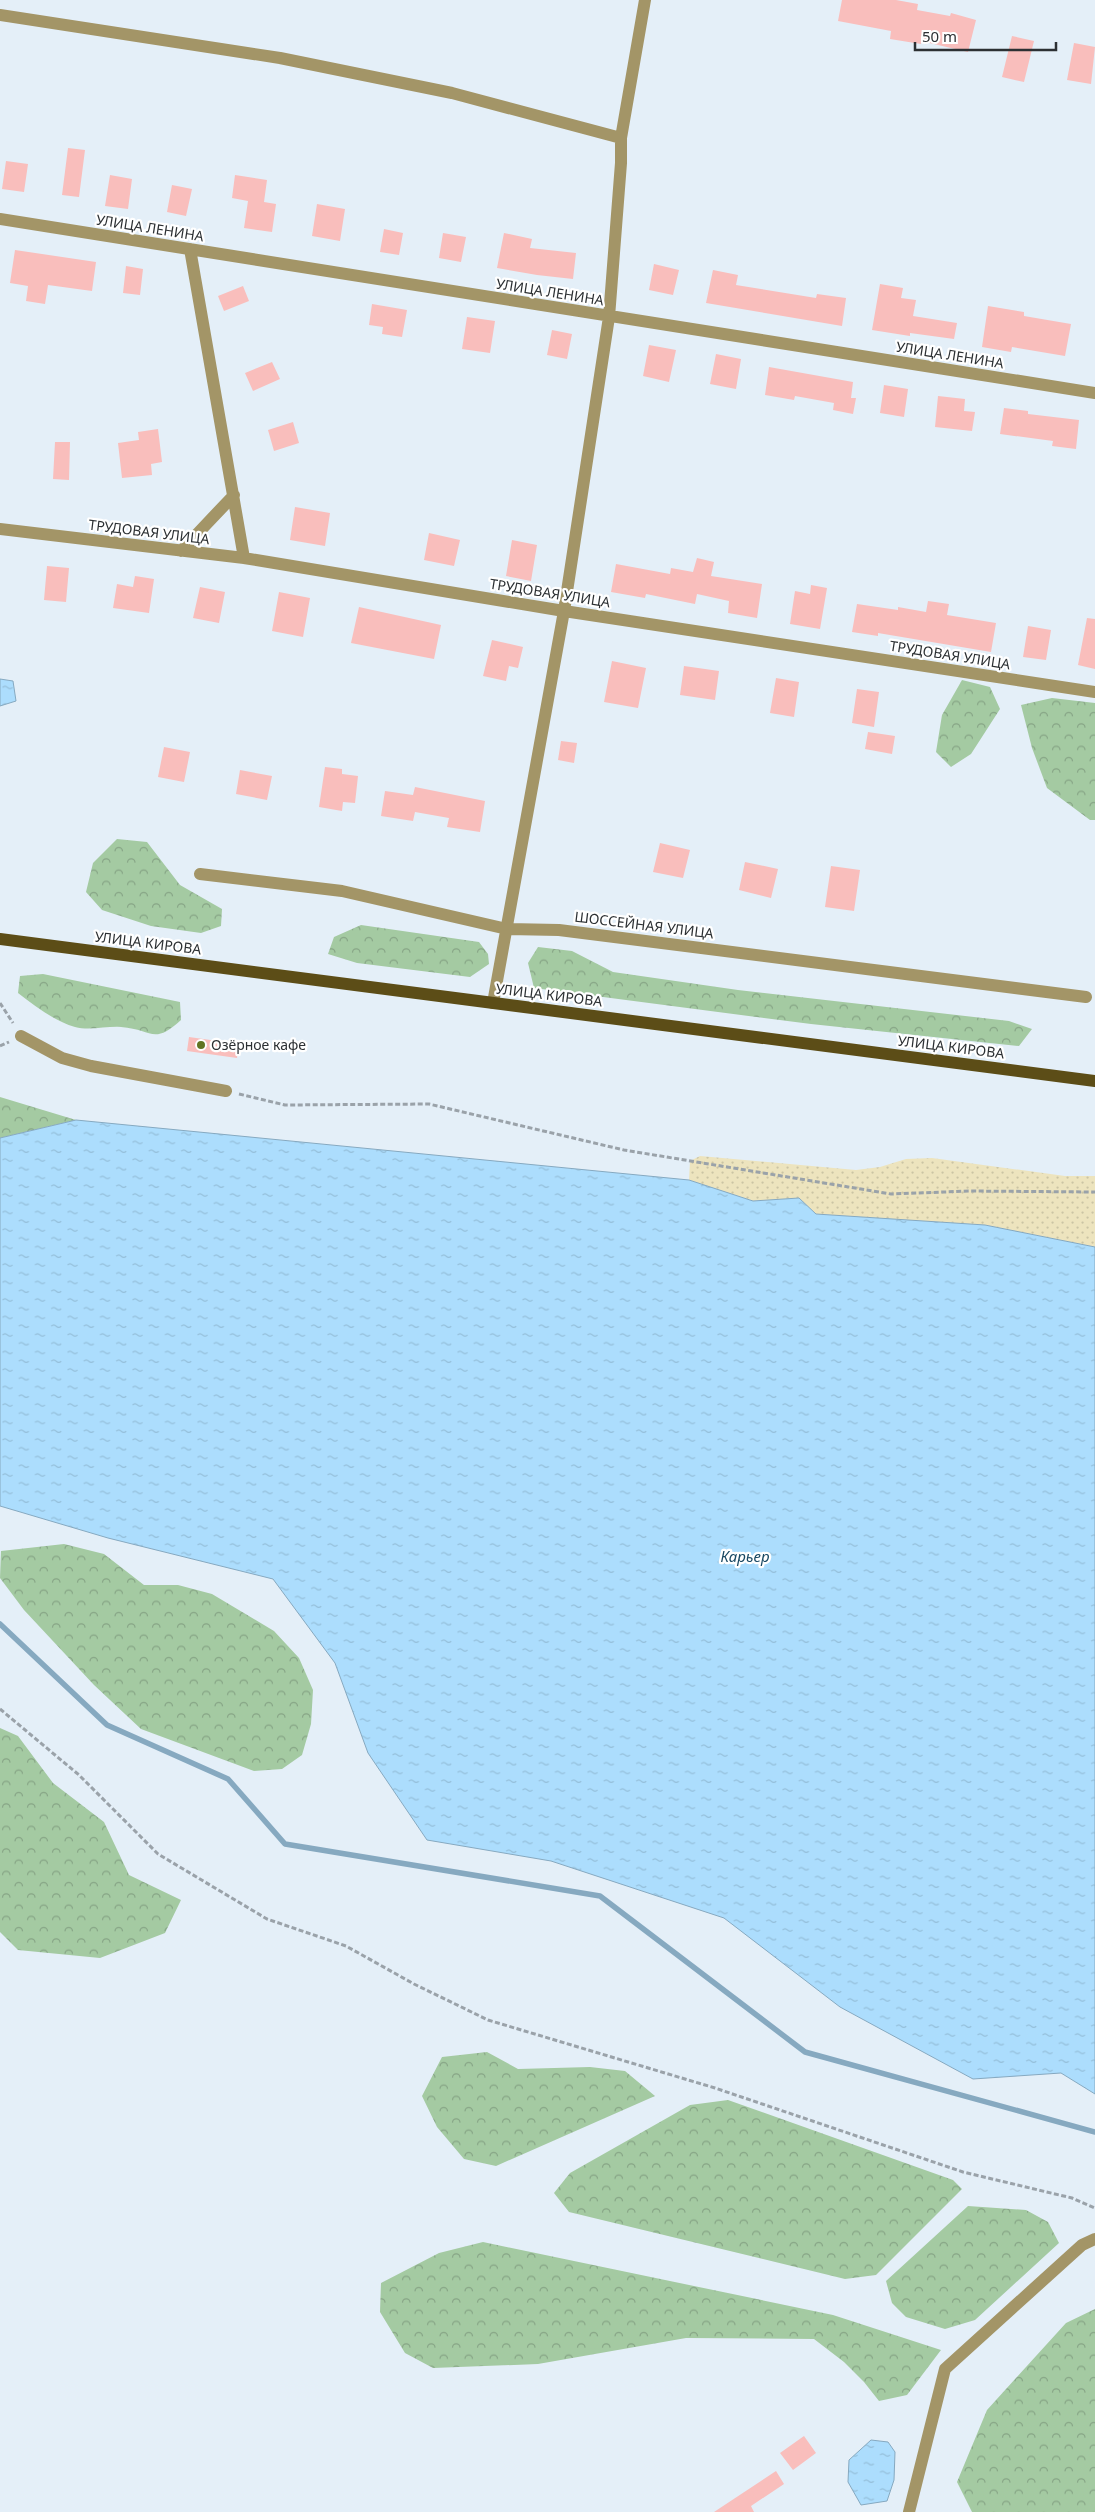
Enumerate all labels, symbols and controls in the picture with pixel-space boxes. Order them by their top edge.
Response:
scale bar [915,20,1056,52]
text: 50 m [922,26,957,46]
street label: УЛИЦА ЛЕНИНА [95,210,205,245]
street label: УЛИЦА ЛЕНИНА [495,274,605,309]
street label: УЛИЦА ЛЕНИНА [895,337,1005,372]
street label: ТРУДОВАЯ УЛИЦА [88,515,211,548]
street label: ТРУДОВАЯ УЛИЦА [488,574,612,611]
street label: ТРУДОВАЯ УЛИЦА [888,636,1012,673]
street label: ШОССЕЙНАЯ УЛИЦА [573,907,715,942]
street label: УЛИЦА КИРОВА [94,927,202,958]
street label: УЛИЦА КИРОВА [495,979,603,1010]
street label: УЛИЦА КИРОВА [897,1031,1005,1062]
place label: Озёрное кафе [211,1035,306,1054]
marker: Озёрное кафе [195,1039,207,1051]
water label: Карьер [720,1546,770,1566]

